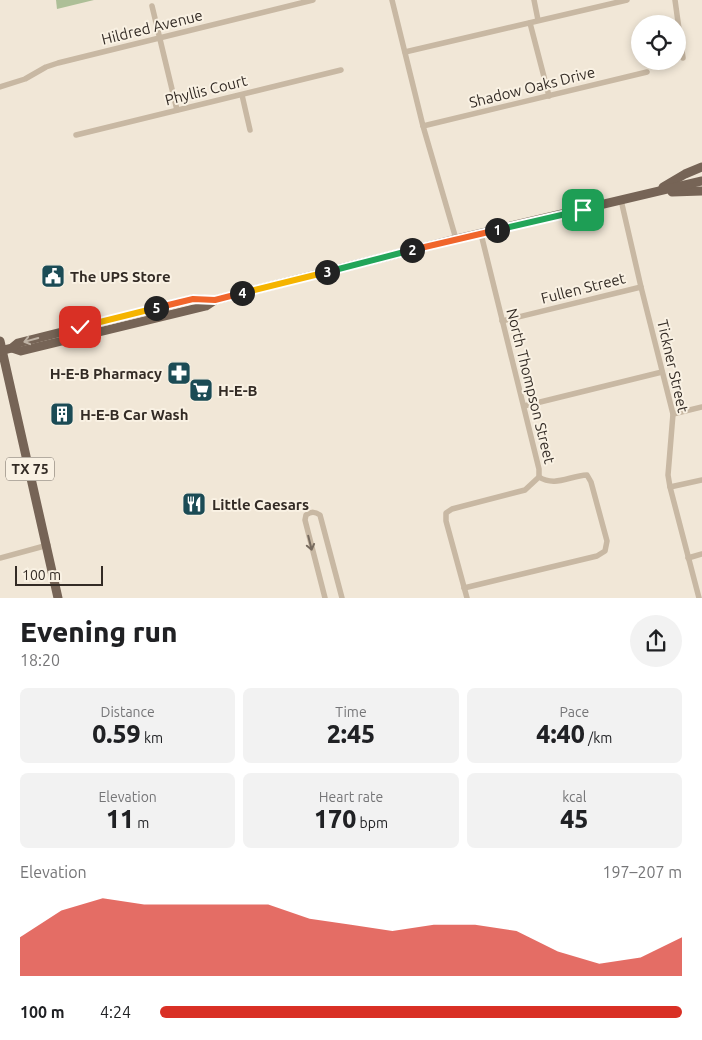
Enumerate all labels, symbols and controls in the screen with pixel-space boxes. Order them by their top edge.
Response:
street label: Hildred Avenue [100,6,204,48]
map controls [631,15,686,70]
button: locate [631,15,686,70]
street label: Shadow Oaks Drive [467,63,597,111]
street label: Phyllis Court [163,72,249,108]
pin [562,189,604,231]
icon: arrive [569,196,597,224]
pin: 1 [484,218,510,242]
text: 1 [494,222,501,238]
pin: 2 [400,238,424,262]
text: 2 [409,242,416,258]
pin: 3 [314,260,340,284]
public building icon: The UPS Store [40,263,66,289]
text: 3 [324,264,331,280]
place label: The UPS Store [70,268,171,285]
street label: Fullen Street [539,269,627,307]
pin: 4 [230,280,254,306]
text: 4 [239,285,246,301]
pin: 5 [144,296,168,320]
text: 5 [153,300,160,316]
pin [59,306,101,348]
street label: North Thompson Street [503,306,559,466]
icon: check [66,313,94,341]
street label: Tickner Street [654,318,692,414]
one-way arrow [23,336,39,345]
pharmacy icon: H-E-B Pharmacy [166,360,192,386]
place label: H-E-B Pharmacy [50,365,162,382]
supermarket icon: H-E-B [188,377,214,403]
place label: H-E-B [218,382,258,399]
building icon: H-E-B Car Wash [49,401,75,427]
place label: H-E-B Car Wash [80,406,188,423]
road number: TX 75 [6,458,54,480]
restaurant icon: Little Caesars [181,491,207,517]
place label: Little Caesars [212,496,309,513]
one-way arrow [306,534,316,550]
scale bar [15,562,102,586]
text: 100 m [22,567,61,583]
button: share [630,615,682,667]
text: Evening run [20,616,178,647]
text: 18:20 [20,651,60,669]
text: Distance [101,704,155,720]
text: Time [335,704,367,720]
text: Pace [560,704,589,720]
text: 0.59 [92,720,141,748]
text: 2:45 [327,720,375,748]
text: 4:40 [536,720,585,748]
text: km [141,730,163,746]
text: /km [585,730,612,746]
text: Elevation [98,789,157,805]
text: Heart rate [319,789,383,805]
text: kcal [562,789,586,805]
text: 11 [106,805,134,833]
text: 170 [314,805,356,833]
text: 45 [560,805,588,833]
text: m [134,815,149,831]
text: bpm [356,815,388,831]
text: Elevation [20,863,87,881]
text: 197–207 m [602,863,682,881]
text: 100 m [20,1003,65,1021]
text: 4:24 [100,1003,131,1021]

